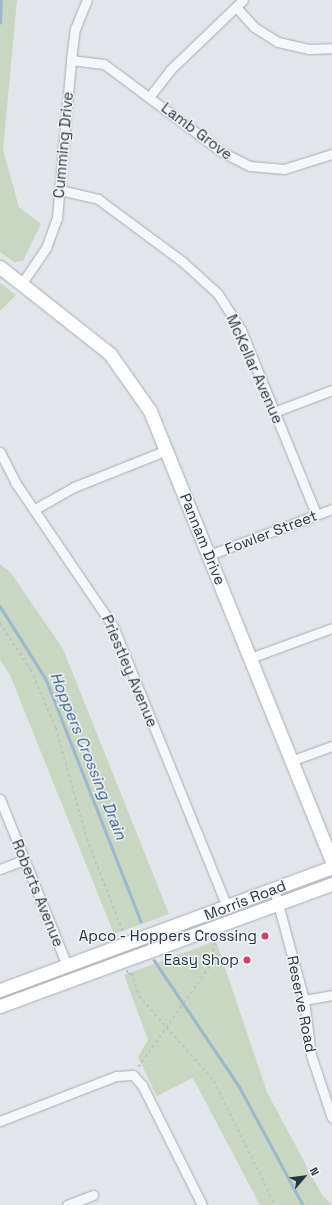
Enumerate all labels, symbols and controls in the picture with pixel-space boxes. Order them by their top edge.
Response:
street label: Cumming Drive [49,91,77,199]
street label: Lamb Grove [158,98,236,164]
street label: McKellar Avenue [223,311,287,427]
street label: Pannam Drive [176,491,230,587]
street label: Fowler Street [222,506,320,558]
street label: Priestley Avenue [98,612,162,730]
water label: Hoppers Crossing Drain [46,669,130,843]
street label: Roberts Avenue [8,837,68,949]
street label: Morris Road [202,876,288,924]
place label: Apco - Hoppers Crossing [78,927,257,945]
marker: Apco - Hoppers Crossing [260,931,270,941]
place label: Easy Shop [164,951,239,969]
street label: Reserve Road [284,954,320,1054]
marker: Easy Shop [242,955,252,965]
north arrow [284,1157,324,1197]
text: N [307,1165,323,1178]

